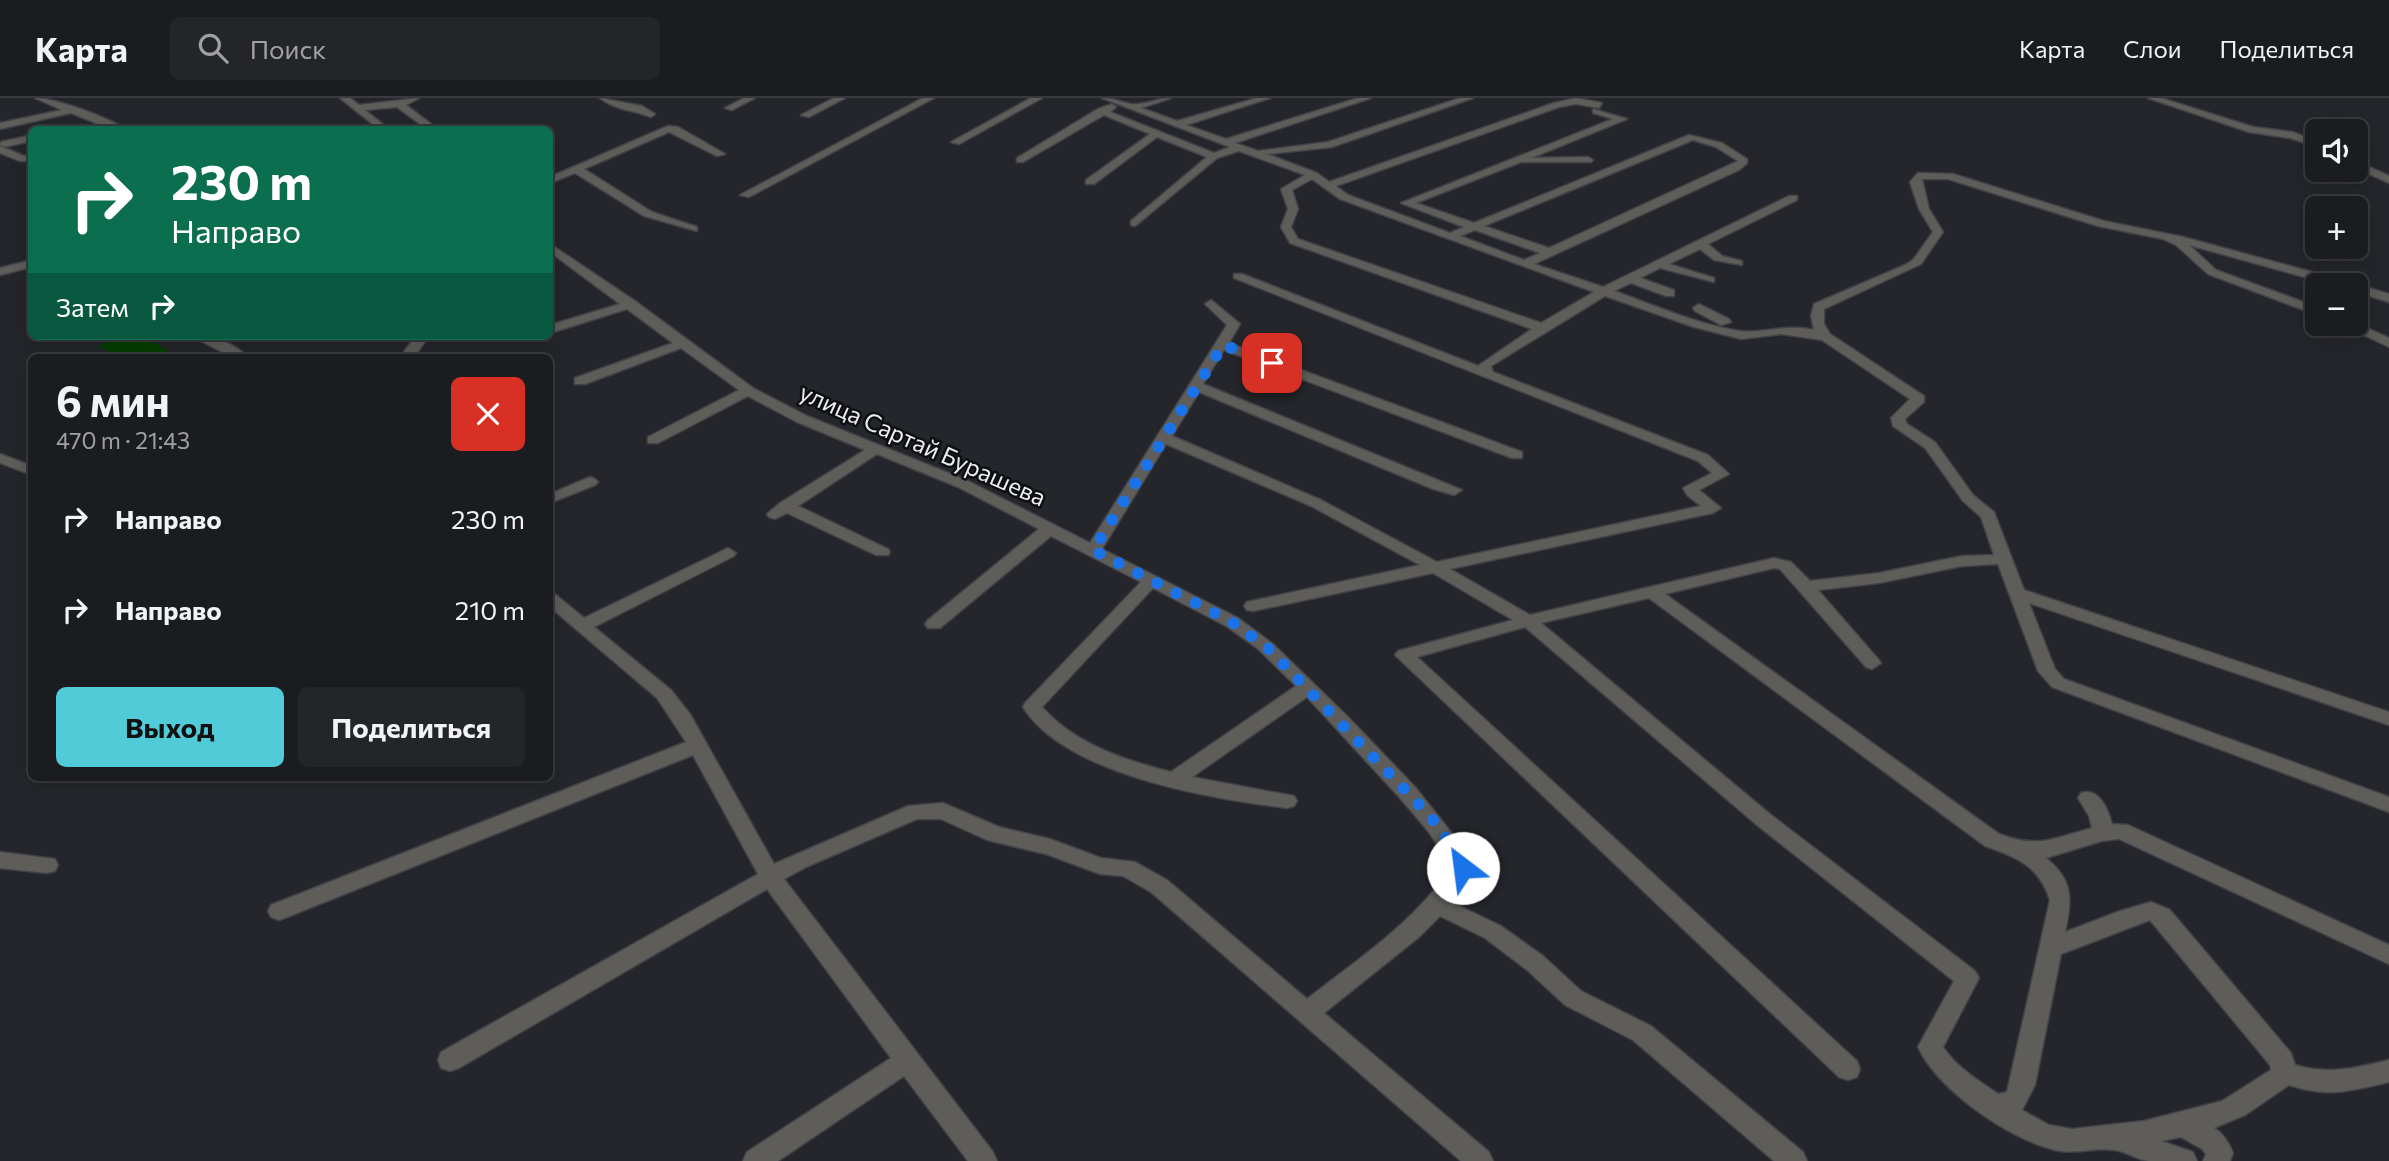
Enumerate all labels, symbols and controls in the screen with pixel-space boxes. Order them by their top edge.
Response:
search box [170,17,660,80]
text: Карта [35,28,128,69]
icon: search [194,29,232,67]
text: Поиск [250,33,326,64]
text: Карта [2019,34,2085,63]
text: Слои [2123,34,2181,63]
text: Поделиться [2219,34,2354,63]
map controls [2305,119,2368,336]
button: sound [2305,119,2368,182]
text: 230 m [171,150,312,210]
icon: right [56,154,147,245]
button: + [2305,196,2368,259]
text: Направо [171,210,301,250]
button: − [2305,273,2368,336]
icon: right [143,287,181,325]
text: Затем [56,291,129,322]
pin [1242,333,1302,393]
icon: arrive [1253,344,1291,382]
text: 6 мин [56,374,170,426]
button: close [451,377,525,451]
street label: улица Сартай Бурашева [795,377,1051,511]
text: 470 m · 21:43 [56,426,190,454]
icon: right [56,500,94,538]
text: Направо [115,503,222,534]
text: 230 m [451,503,525,534]
icon: right [56,591,94,629]
text: Направо [115,594,222,625]
text: 210 m [455,594,525,625]
button: Выход [56,687,284,767]
button: Поделиться [298,687,525,767]
position arrow [1426,831,1500,905]

